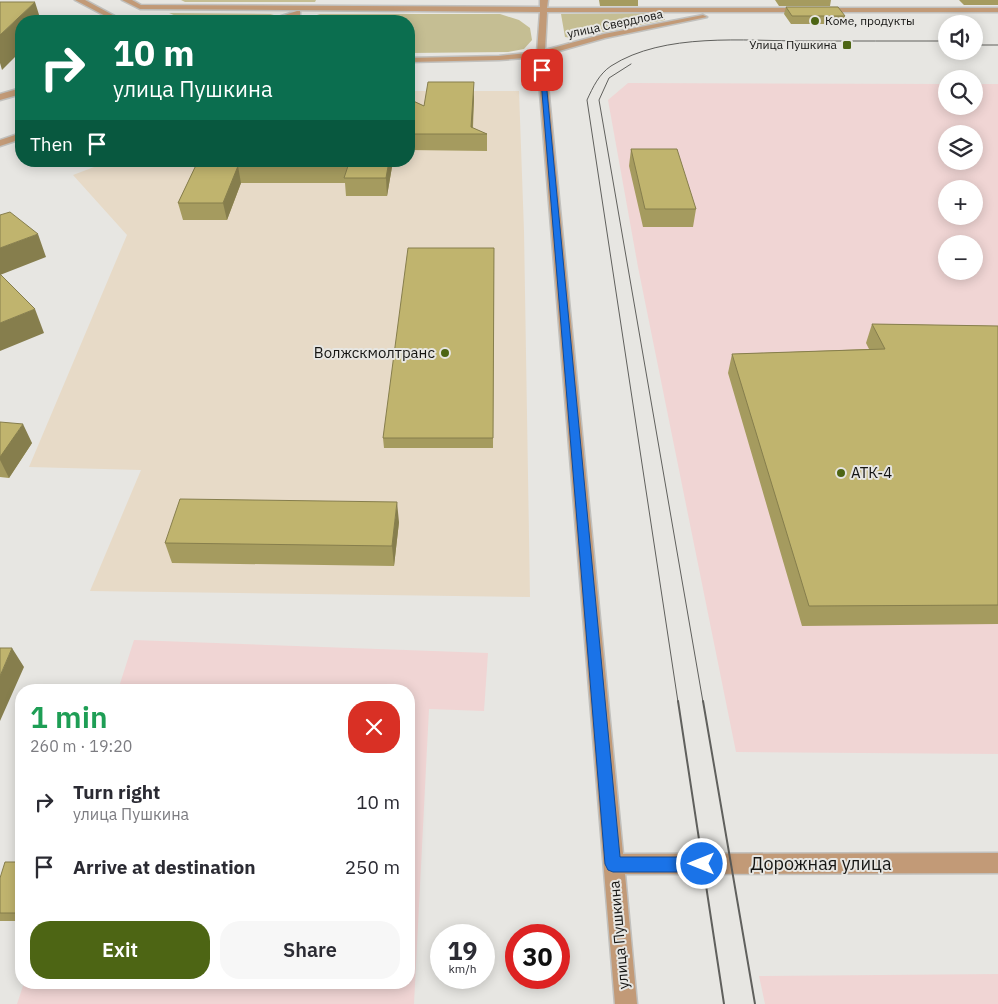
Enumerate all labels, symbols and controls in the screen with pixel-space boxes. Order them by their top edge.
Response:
street label: улица Свердлова [566,6,665,41]
place label: Коме, продукты [825,13,915,28]
marker: Коме, продукты [809,15,821,27]
map controls [938,15,983,280]
button: sound [938,15,983,60]
text: 10 m [113,30,195,76]
icon: right [30,35,95,100]
place label: Улица Пушкина [749,37,838,52]
marker: Улица Пушкина [841,39,853,51]
pin [521,49,563,91]
icon: arrive [528,56,556,84]
button: search [938,70,983,115]
text: улица Пушкина [113,74,273,103]
button: layers [938,125,983,170]
icon: arrive [83,130,111,158]
text: Then [30,132,73,156]
button: + [938,180,983,225]
button: − [938,235,983,280]
place label: Волжскмолтранс [314,343,435,362]
marker: Волжскмолтранс [439,347,451,359]
place label: АТК-4 [851,463,892,482]
marker: АТК-4 [835,467,847,479]
text: 1 min [30,697,108,736]
button: close [348,701,400,753]
text: 260 m · 19:20 [30,736,132,756]
text: Turn right [73,780,160,804]
icon: right [30,788,58,816]
text: 10 m [356,790,400,814]
text: улица Пушкина [73,804,189,824]
position arrow [675,837,727,889]
street label: Дорожная улица [750,852,892,875]
icon: arrive [30,853,58,881]
text: Arrive at destination [73,855,256,879]
text: 250 m [345,855,400,879]
street label: улица Пушкина [604,880,633,990]
button: Exit [30,921,210,979]
button: Share [220,921,400,979]
speed limit sign: 30 [505,924,570,989]
text: 19 [447,934,478,967]
text: km/h [448,961,477,976]

